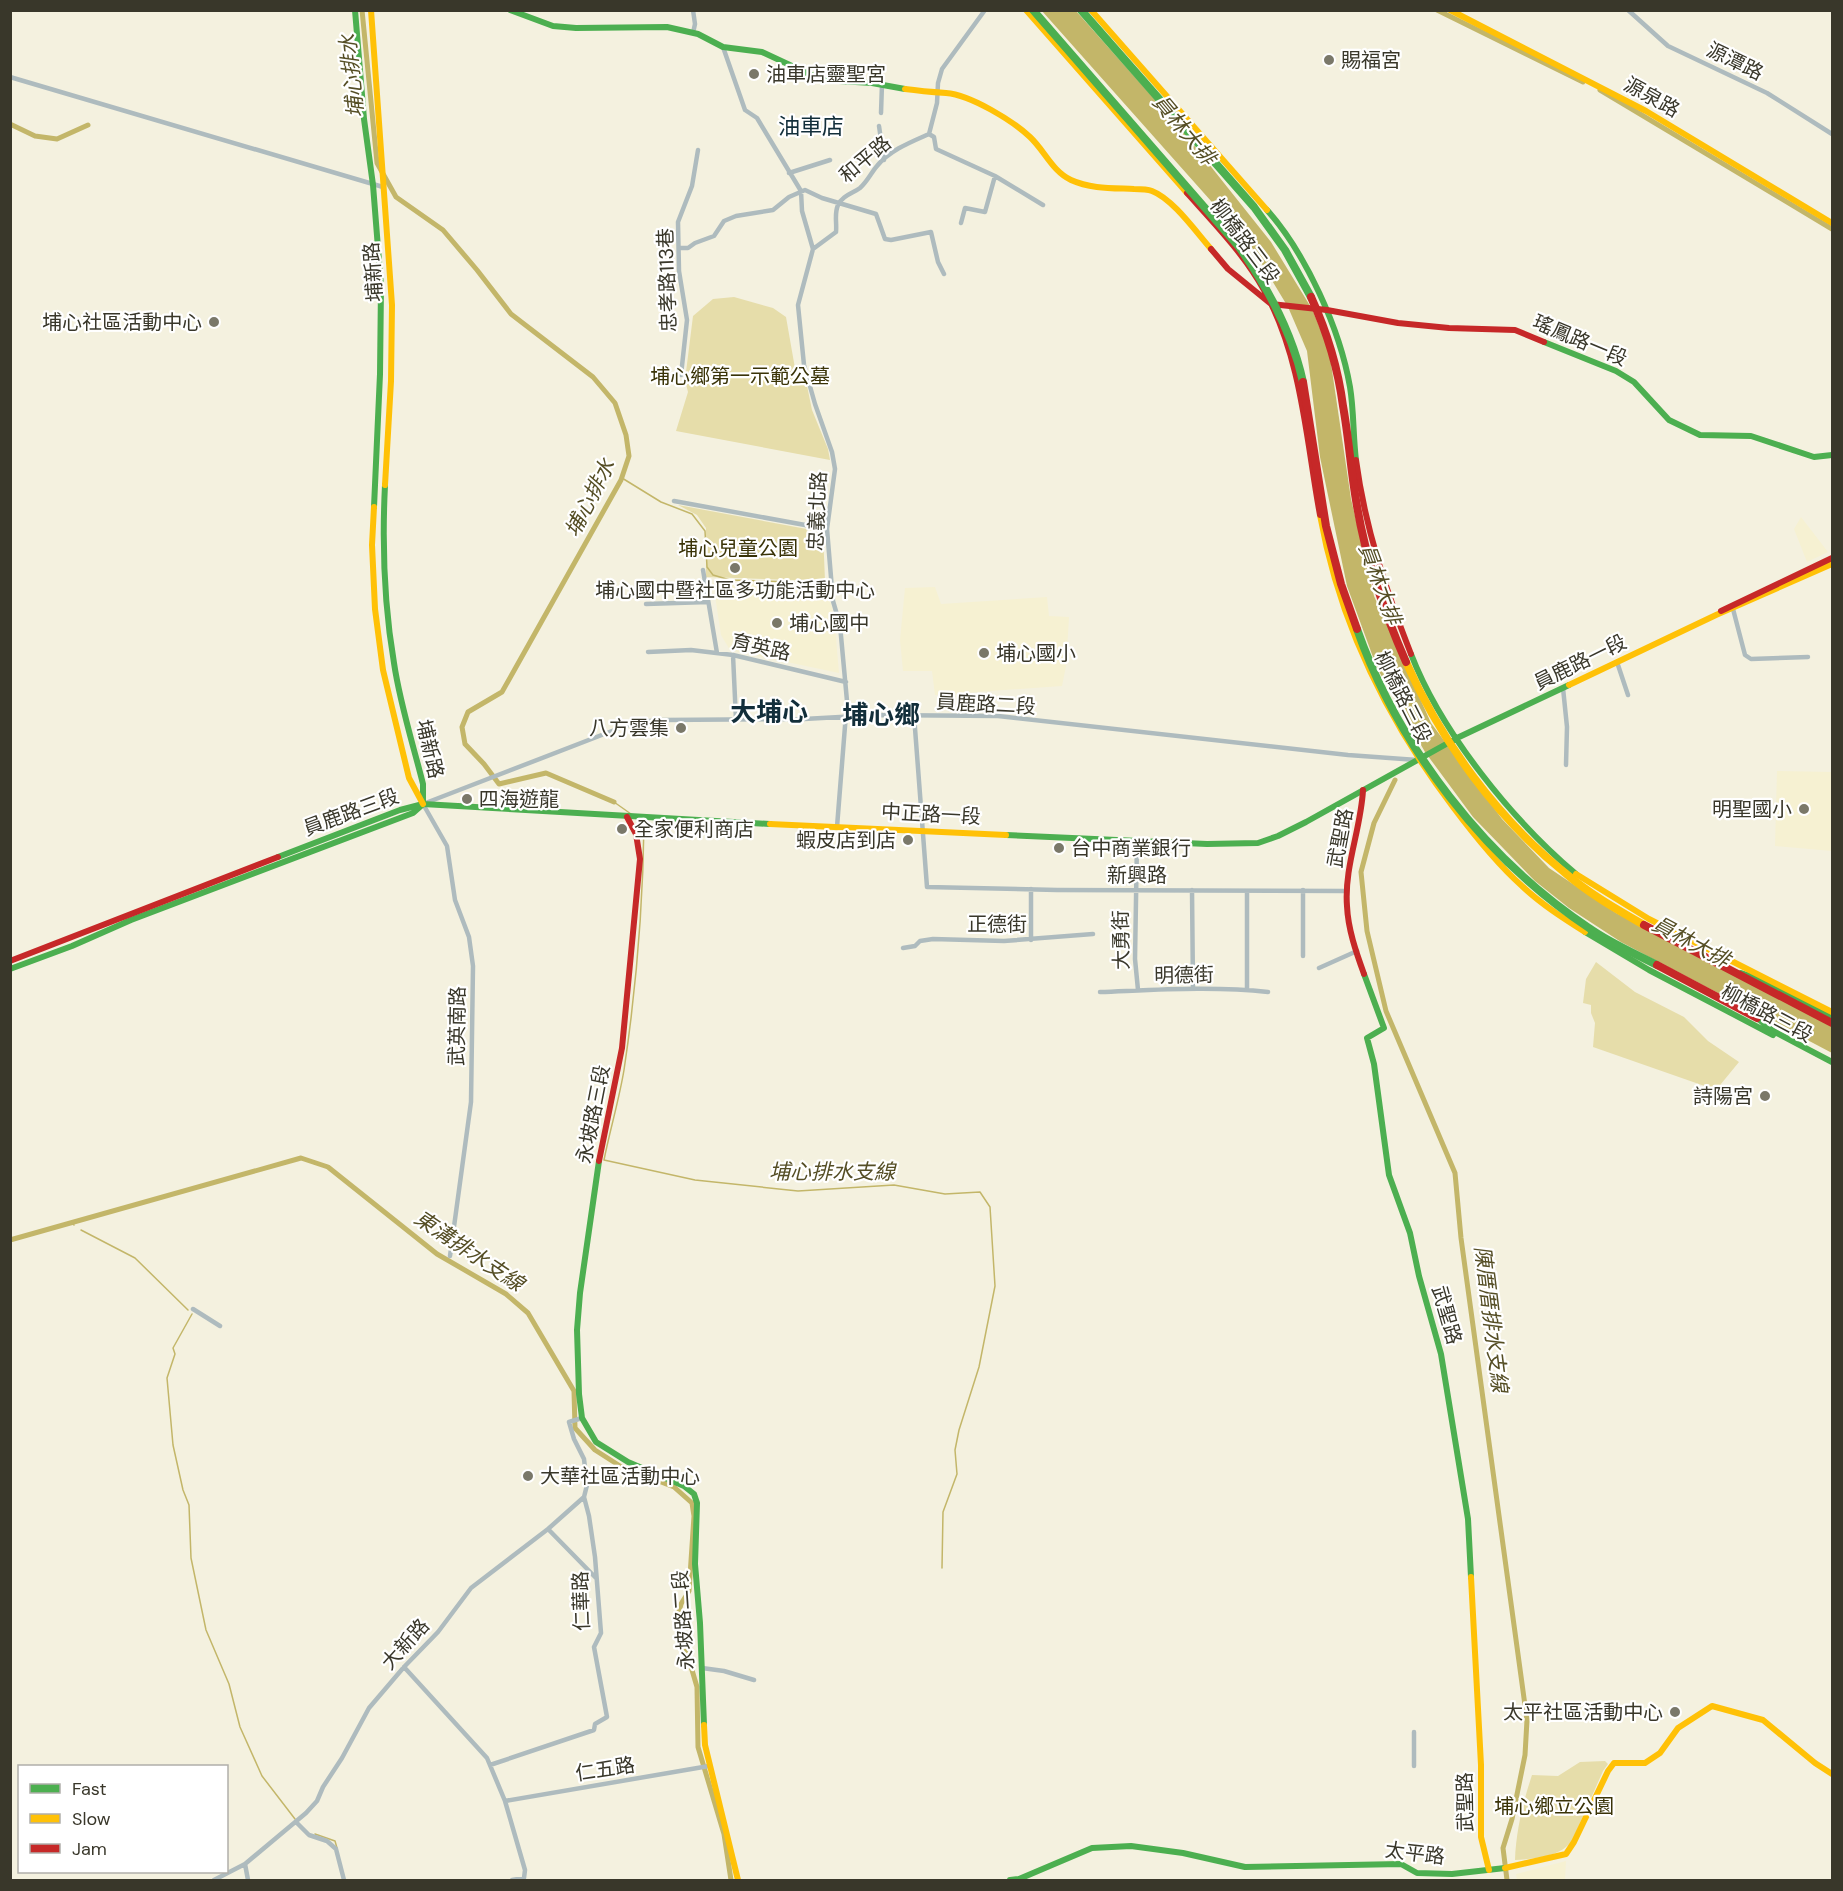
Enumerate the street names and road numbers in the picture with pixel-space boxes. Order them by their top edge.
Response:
street label: 源潭路 [1702,36,1768,86]
street label: 源泉路 [1619,71,1685,123]
street label: 和平路 [834,130,896,188]
street label: 柳橋路三段 [1205,193,1285,289]
street label: 忠孝路113巷 [652,227,682,333]
street label: 埔新路 [358,241,388,303]
street label: 瑤鳳路一段 [1529,308,1631,372]
street label: 忠義北路 [802,470,832,552]
street label: 育英路 [729,628,793,666]
street label: 員鹿路一段 [1529,628,1631,696]
street label: 柳橋路三段 [1369,647,1437,747]
street label: 員鹿路二段 [935,688,1037,720]
street label: 埔新路 [411,717,449,781]
street label: 員鹿路三段 [300,783,402,841]
street label: 中正路一段 [880,798,982,830]
street label: 武聖路 [1322,806,1358,870]
street label: 新興路 [1107,862,1167,888]
street label: 大勇街 [1107,910,1135,970]
street label: 正德街 [967,911,1027,937]
street label: 明德街 [1154,961,1214,989]
street label: 柳橋路三段 [1717,978,1817,1048]
street label: 武英南路 [443,986,471,1066]
street label: 永坡路三段 [571,1062,615,1166]
street label: 武聖路 [1426,1283,1468,1347]
street label: 永坡路二段 [667,1569,699,1671]
street label: 仁華路 [567,1571,595,1631]
street label: 大新路 [375,1613,435,1675]
street label: 仁五路 [573,1751,637,1787]
street label: 武聖路 [1451,1772,1479,1832]
street label: 太平路 [1384,1836,1446,1870]

